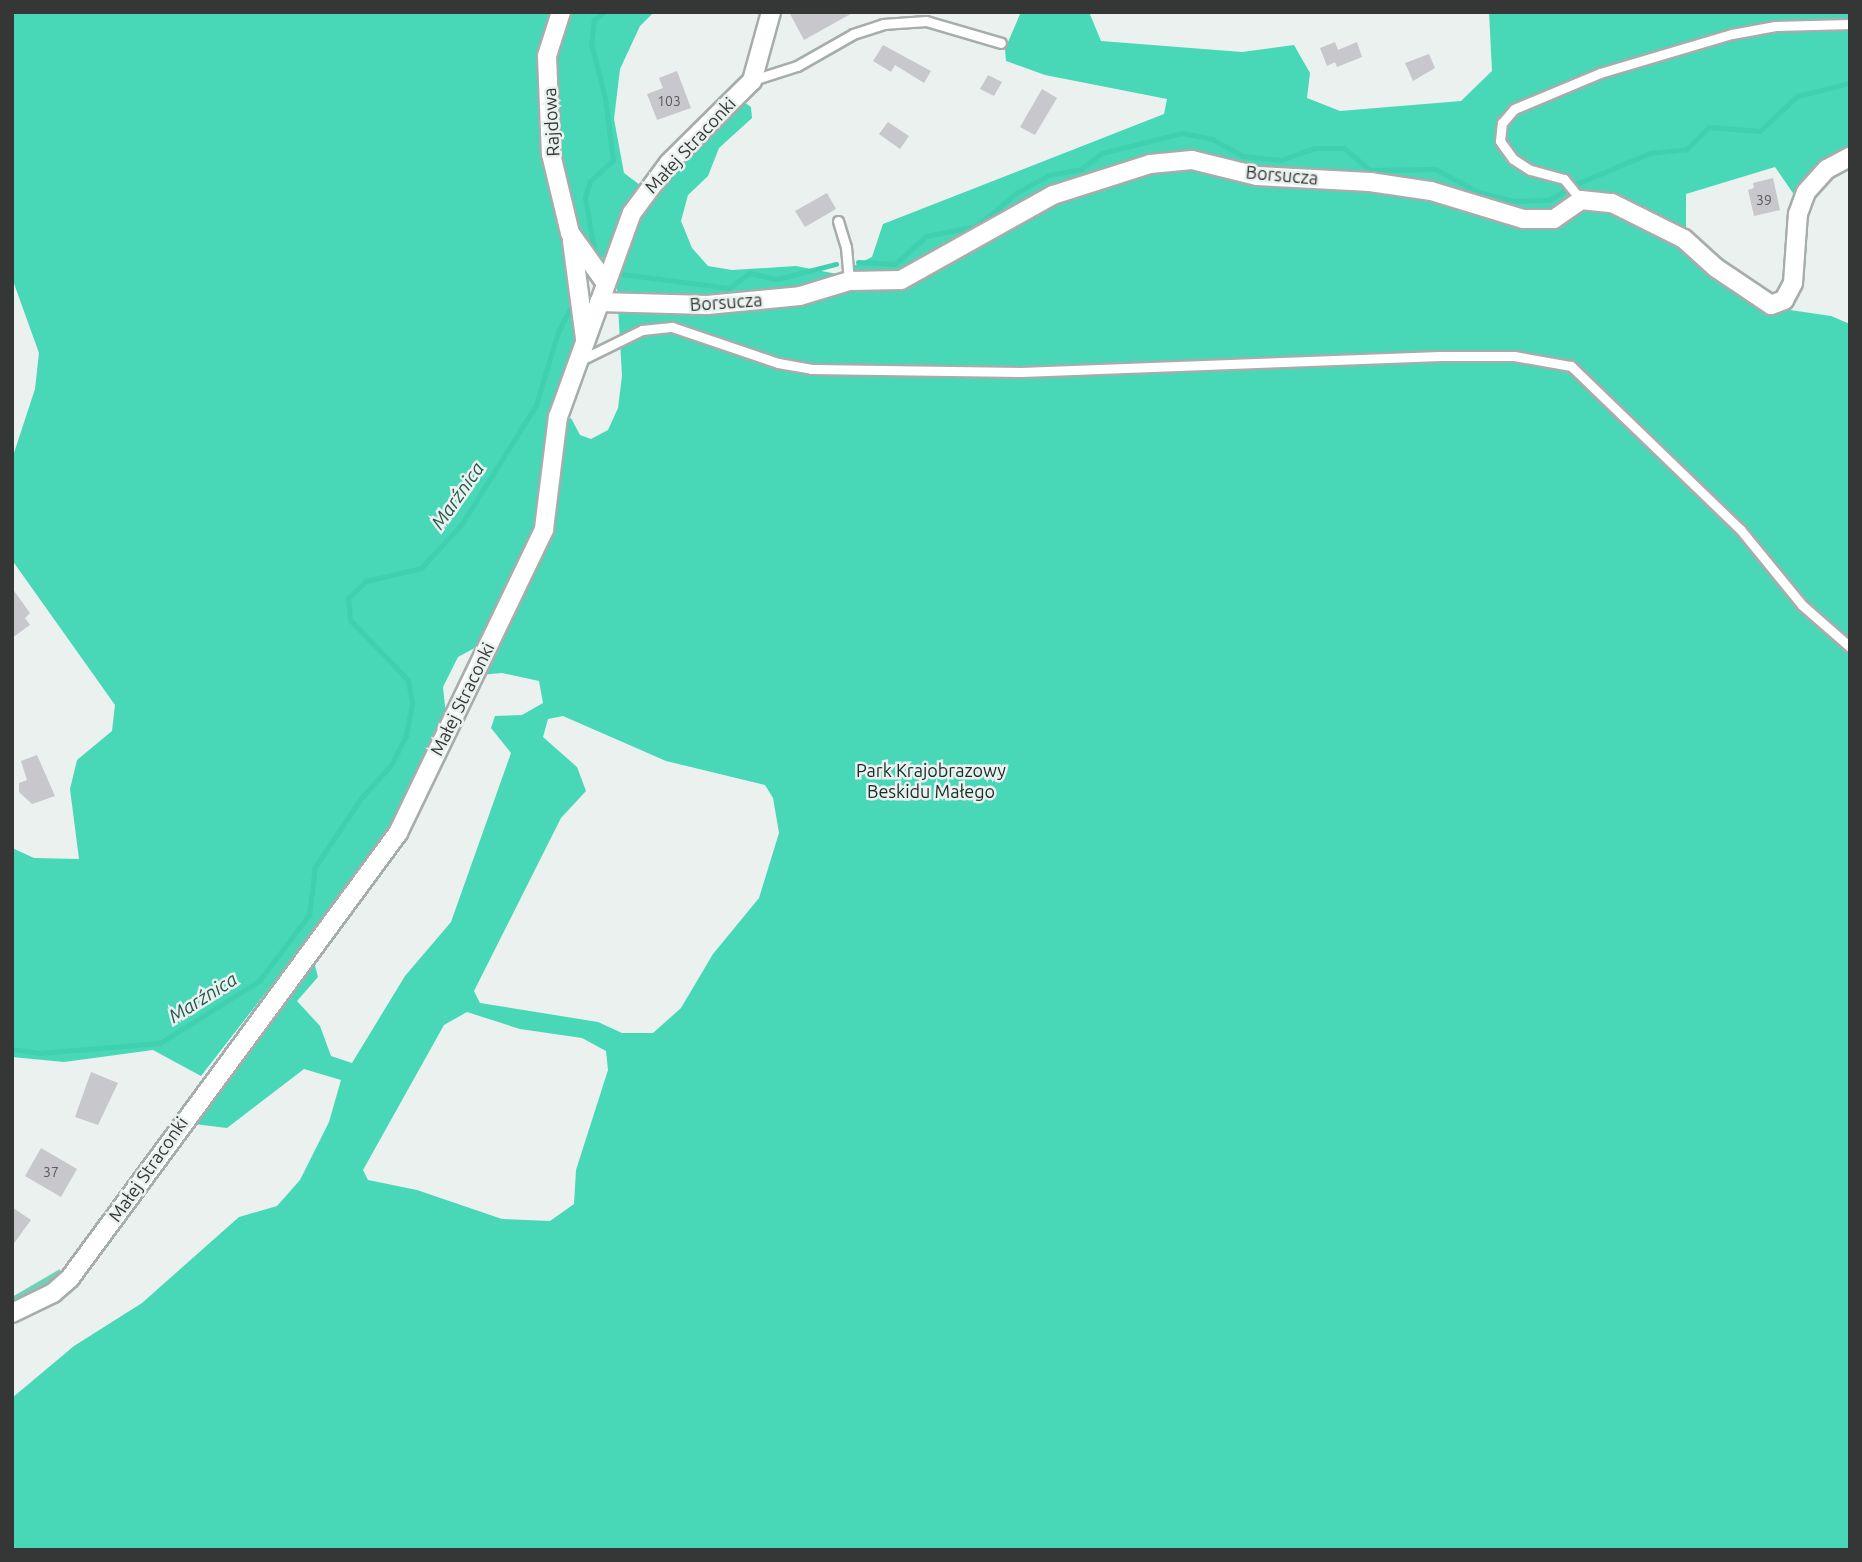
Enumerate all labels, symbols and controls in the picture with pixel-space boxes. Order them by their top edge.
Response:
street label: Rajdowa [538,87,564,157]
street label: Małej Straconki [640,93,740,197]
house number: 103 [657,93,681,109]
street label: Borsucza [1245,161,1319,189]
house number: 39 [1756,192,1772,208]
street label: Borsucza [689,289,763,315]
water label: Marźnica [427,458,489,534]
street label: Małej Straconki [425,639,499,759]
park label: Park Krajobrazowy Beskidu Małego [856,760,1006,802]
water label: Marźnica [165,968,241,1028]
street label: Małej Straconki [104,1112,192,1226]
house number: 37 [43,1164,59,1180]

